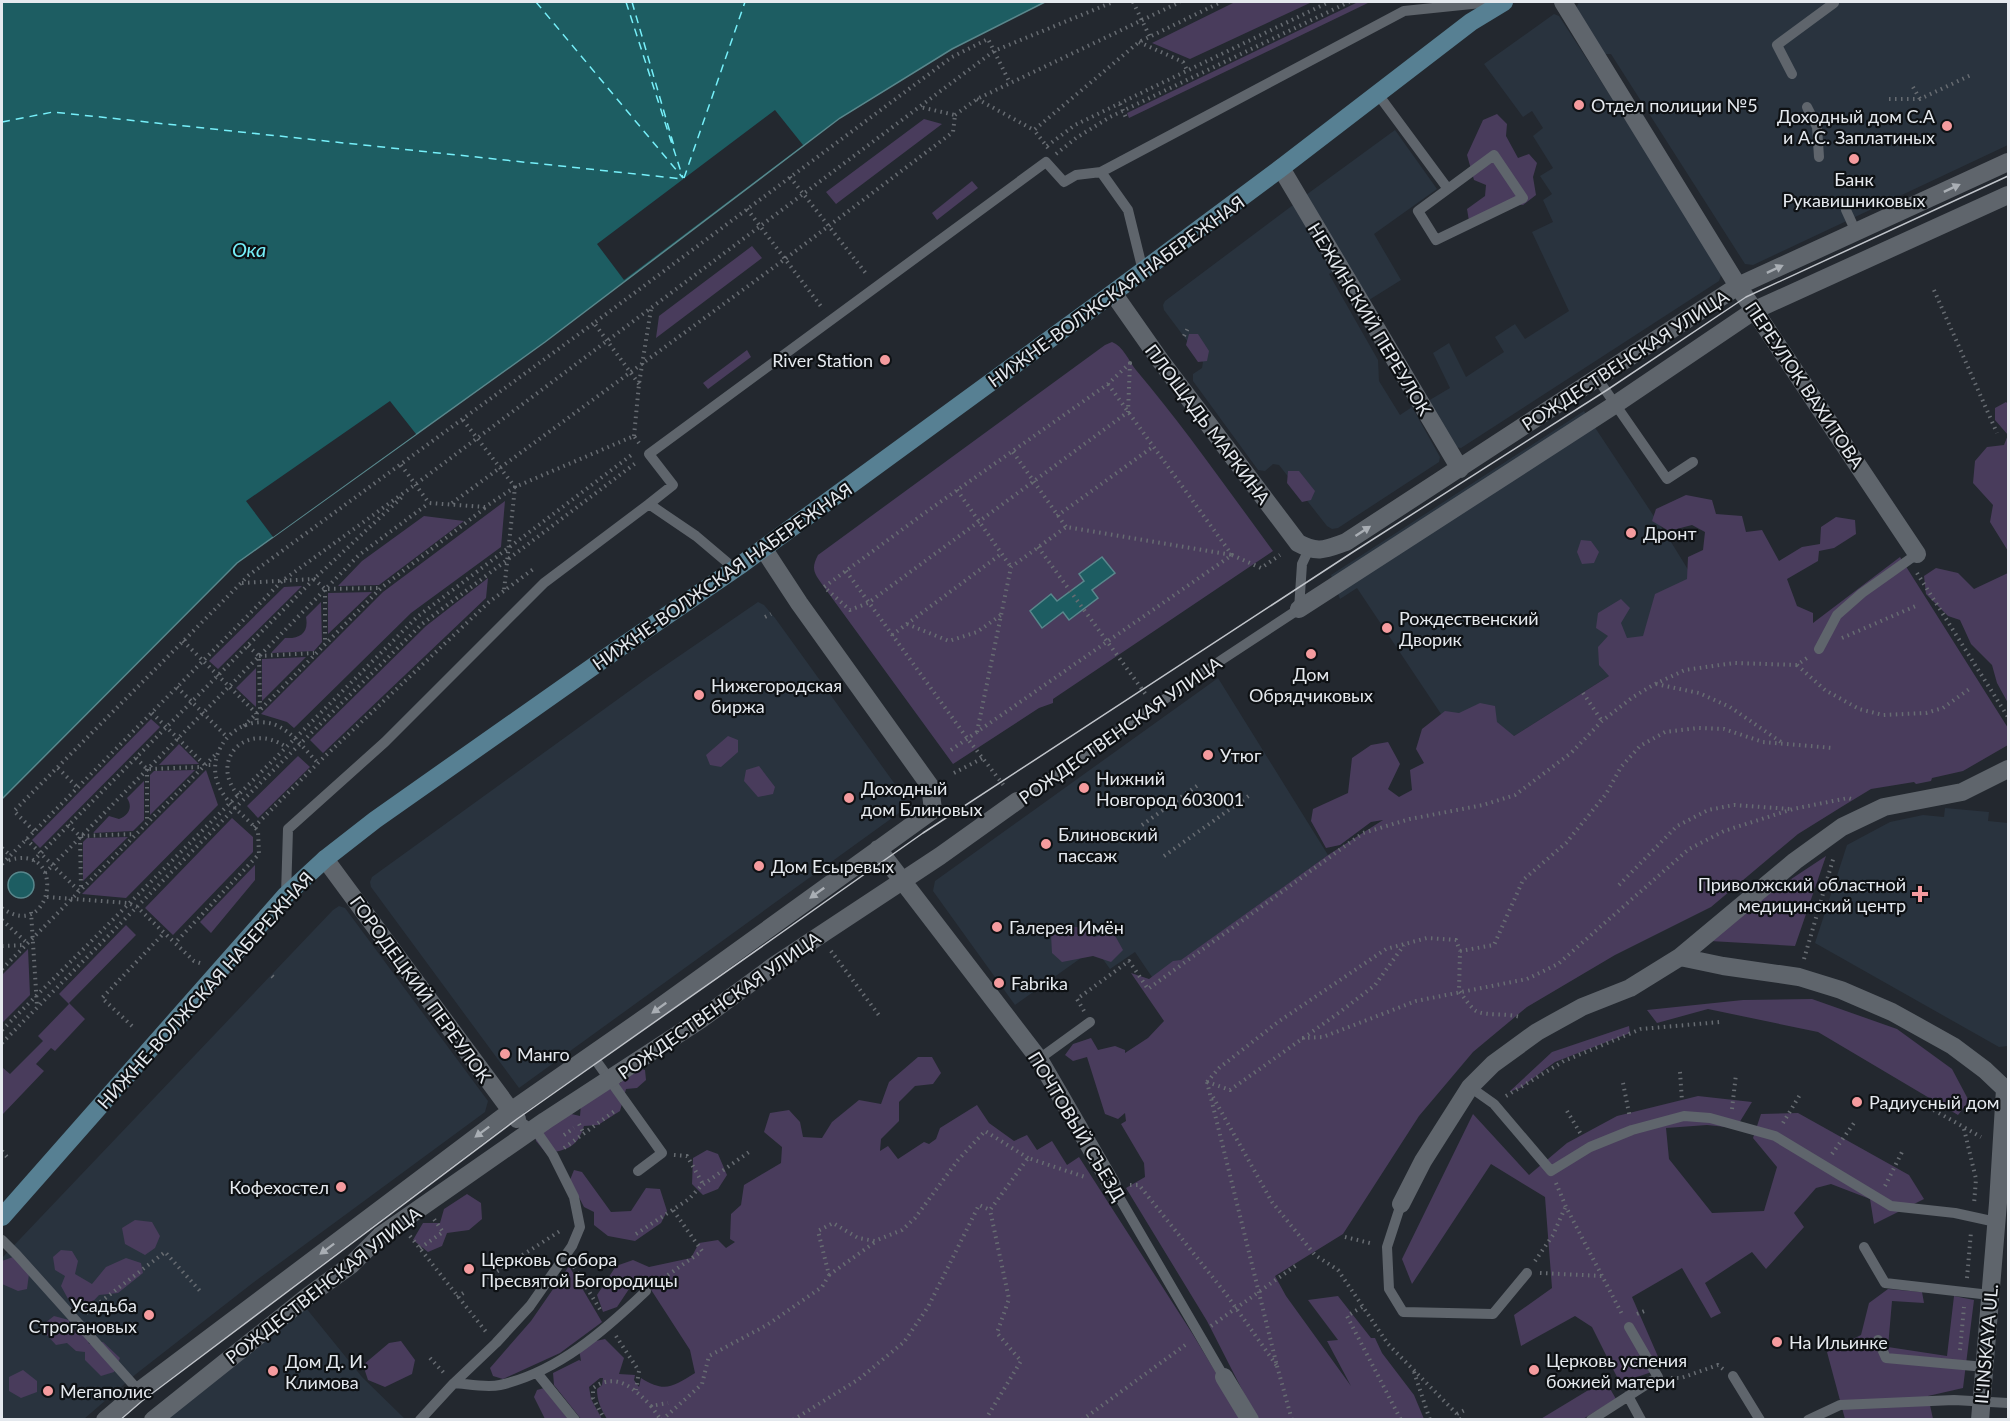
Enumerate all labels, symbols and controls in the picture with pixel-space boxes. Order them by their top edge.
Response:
place label: Отдел полиции №5 [1591,94,1758,116]
marker: Отдел полиции №5 [1572,98,1586,112]
place label: Доходный дом С.А и А.С. Заплатиных [1777,105,1936,148]
marker: Доходный дом С.А и А.С. Заплатиных [1940,119,1954,133]
marker: Банк Рукавишниковых [1847,152,1861,166]
place label: Банк Рукавишниковых [1783,168,1926,211]
one-way arrow [1943,182,1961,192]
street label: НИЖНЕ-ВОЛЖСКАЯ НАБЕРЕЖНАЯ [983,190,1249,392]
street label: НЕЖИНСКИЙ ПЕРЕУЛОК [1304,219,1436,419]
water label: Ока [232,237,266,261]
one-way arrow [1766,264,1784,274]
street label: РОЖДЕСТВЕНСКАЯ УЛИЦА [1517,284,1733,435]
street label: ПЕРЕУЛОК ВАХИТОВА [1741,297,1869,473]
street label: ПЛОЩАДЬ МАРКИНА [1141,340,1276,509]
place label: River Station [772,349,873,371]
marker: River Station [878,353,892,367]
street label: НИЖНЕ-ВОЛЖСКАЯ НАБЕРЕЖНАЯ [588,478,856,674]
place label: Дронт [1643,522,1697,544]
one-way arrow [1354,526,1371,537]
marker: Дронт [1624,526,1638,540]
place label: Рождественский Дворик [1399,607,1539,650]
marker: Рождественский Дворик [1380,621,1394,635]
marker: Дом Обрядчиковых [1304,647,1318,661]
street label: РОЖДЕСТВЕНСКАЯ УЛИЦА [1014,651,1226,808]
place label: Дом Обрядчиковых [1249,663,1373,706]
place label: Нижегородская биржа [711,674,842,717]
marker: Нижегородская биржа [692,688,706,702]
place label: Утюг [1220,744,1262,766]
marker: Утюг [1201,748,1215,762]
place label: Нижний Новгород 603001 [1096,767,1244,810]
place label: Доходный дом Блиновых [861,777,983,820]
marker: Нижний Новгород 603001 [1077,781,1091,795]
marker: Доходный дом Блиновых [842,791,856,805]
place label: Блиновский пассаж [1058,823,1158,866]
marker: Блиновский пассаж [1039,837,1053,851]
place label: Дом Есыревых [771,855,894,877]
marker: Дом Есыревых [752,859,766,873]
street label: НИЖНЕ-ВОЛЖСКАЯ НАБЕРЕЖНАЯ [92,867,318,1113]
place label: Приволжский областной медицинский центр [1698,873,1906,916]
marker: Приволжский областной медицинский центр [1911,885,1929,903]
one-way arrow [809,887,825,899]
street label: ГОРОДЕЦКИЙ ПЕРЕУЛОК [346,891,496,1087]
place label: Галерея Имён [1009,916,1124,938]
marker: Галерея Имён [990,920,1004,934]
street label: РОЖДЕСТВЕНСКАЯ УЛИЦА [613,926,825,1083]
place label: Fabrika [1011,972,1068,994]
marker: Fabrika [992,976,1006,990]
one-way arrow [651,1001,667,1013]
place label: Манго [517,1043,570,1065]
marker: Манго [498,1047,512,1061]
street label: ПОЧТОВЫЙ СЪЕЗД [1024,1047,1130,1205]
place label: Радиусный дом [1869,1091,2000,1113]
marker: Радиусный дом [1850,1095,1864,1109]
one-way arrow [475,1126,491,1138]
place label: Кофехостел [229,1176,329,1198]
marker: Кофехостел [334,1180,348,1194]
street label: РОЖДЕСТВЕНСКАЯ УЛИЦА [221,1201,426,1368]
one-way arrow [319,1243,335,1255]
place label: Церковь Собора Пресвятой Богородицы [481,1248,678,1291]
marker: Церковь Собора Пресвятой Богородицы [462,1262,476,1276]
street label: IL'INSKAYA UL. [1970,1283,2002,1405]
place label: Усадьба Строгановых [28,1294,137,1337]
marker: Усадьба Строгановых [142,1308,156,1322]
place label: На Ильинке [1789,1331,1888,1353]
marker: На Ильинке [1770,1335,1784,1349]
place label: Церковь успения божией матери [1546,1349,1687,1392]
place label: Дом Д. И. Климова [285,1350,367,1393]
marker: Церковь успения божией матери [1527,1363,1541,1377]
marker: Дом Д. И. Климова [266,1364,280,1378]
place label: Мегаполис [60,1380,152,1402]
marker: Мегаполис [41,1384,55,1398]

